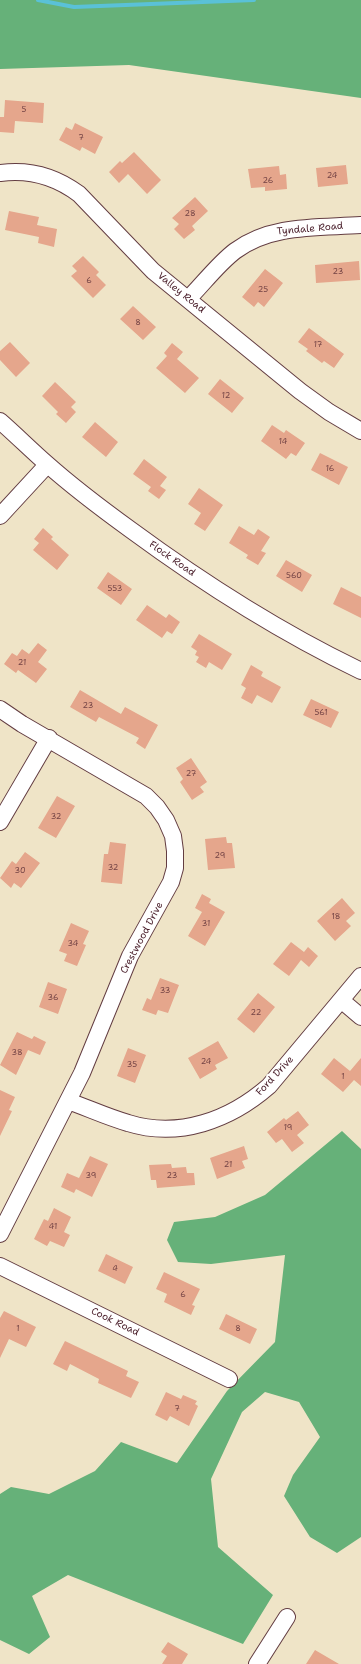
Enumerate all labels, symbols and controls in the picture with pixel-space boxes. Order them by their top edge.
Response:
house number: 5 [22,105,26,115]
house number: 7 [78,133,84,143]
house number: 24 [327,171,337,181]
house number: 26 [263,176,273,186]
house number: 28 [185,209,195,219]
street label: Tyndale Road [276,220,344,238]
house number: 23 [333,267,343,277]
street label: Valley Road [155,270,207,316]
house number: 6 [86,276,92,286]
house number: 25 [258,285,268,295]
house number: 8 [135,318,141,328]
house number: 17 [314,340,322,350]
house number: 12 [222,391,230,401]
house number: 14 [279,437,287,447]
house number: 16 [326,464,334,474]
street label: Flock Road [147,539,197,579]
house number: 560 [286,571,302,581]
house number: 553 [108,584,122,594]
house number: 21 [18,658,26,668]
house number: 23 [83,701,93,711]
house number: 561 [314,708,328,718]
house number: 27 [186,769,196,779]
house number: 32 [51,812,61,822]
house number: 29 [215,851,225,861]
house number: 32 [108,863,118,873]
house number: 30 [14,866,26,876]
street label: Crestwood Drive [118,900,166,976]
house number: 18 [332,912,340,922]
house number: 31 [202,919,210,929]
house number: 34 [68,939,78,949]
house number: 33 [160,986,170,996]
house number: 36 [48,993,58,1003]
house number: 22 [251,1008,261,1018]
house number: 38 [12,1048,22,1058]
street label: Ford Drive [254,1054,296,1098]
house number: 24 [201,1057,211,1067]
house number: 35 [127,1060,137,1070]
house number: 1 [341,1072,345,1082]
house number: 19 [284,1123,292,1133]
house number: 21 [224,1160,232,1170]
house number: 39 [86,1171,96,1181]
house number: 23 [167,1171,177,1181]
house number: 41 [49,1222,57,1232]
house number: 4 [112,1264,118,1274]
house number: 6 [180,1290,186,1300]
street label: Cook Road [89,1305,141,1339]
house number: 1 [16,1324,20,1334]
house number: 8 [235,1324,241,1334]
house number: 7 [174,1404,180,1414]

